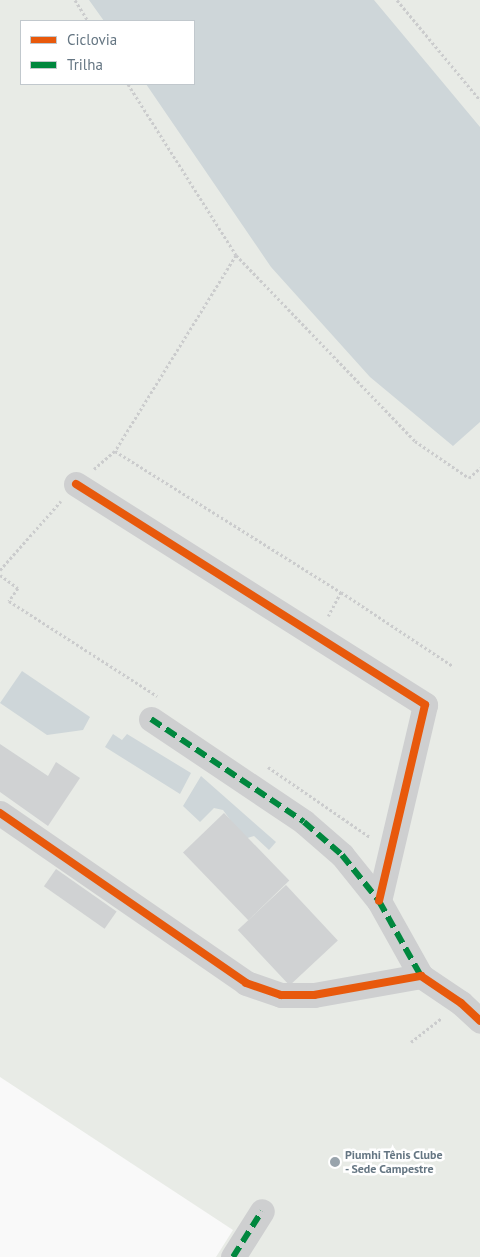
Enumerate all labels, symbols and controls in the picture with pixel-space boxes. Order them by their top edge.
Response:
legend [20,20,195,85]
text: Ciclovia [67,30,117,49]
text: Trilha [67,55,103,74]
place label: Piumhi Tênis Clube - Sede Campestre [345,1148,443,1176]
marker: Piumhi Tênis Clube - Sede Campestre [329,1156,341,1168]

